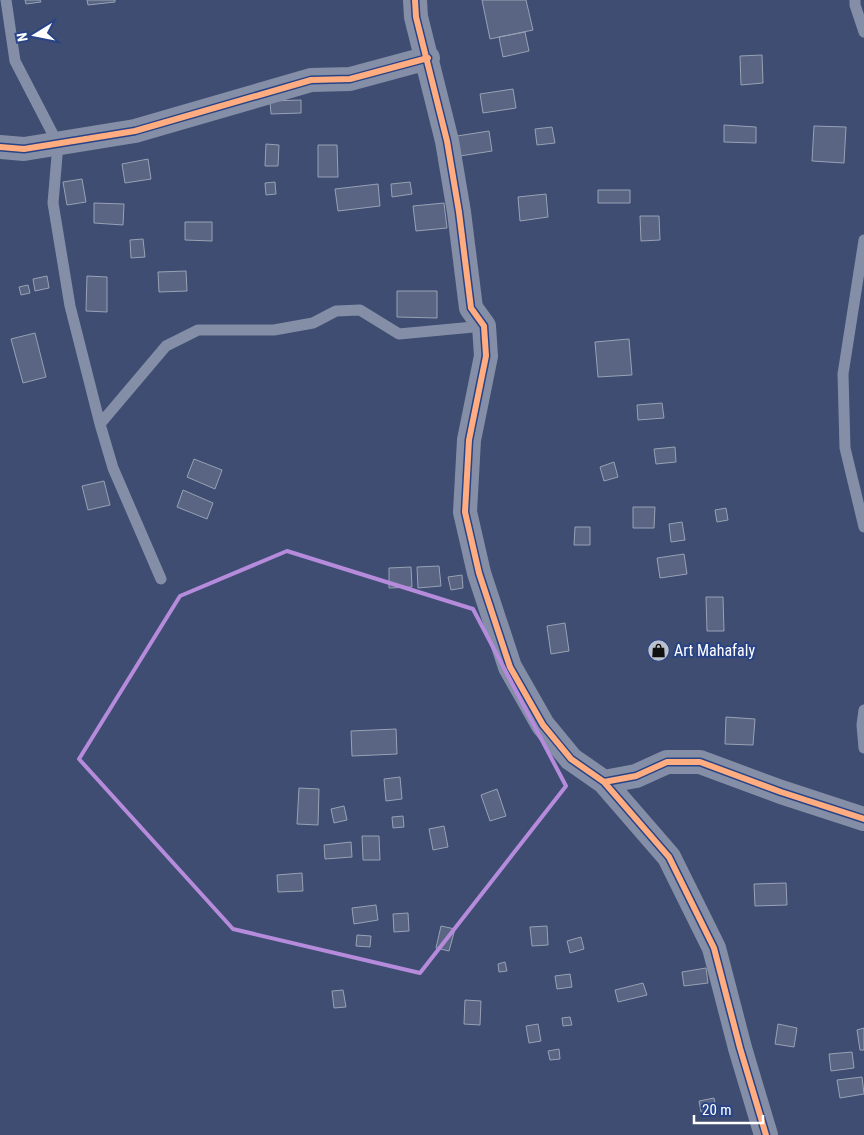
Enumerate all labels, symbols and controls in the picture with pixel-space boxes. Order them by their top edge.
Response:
north arrow [10,10,60,60]
text: N [14,32,31,43]
shop icon: Art Mahafaly [646,638,670,662]
place label: Art Mahafaly [674,641,755,660]
scale bar [694,1092,763,1124]
text: 20 m [702,1101,732,1119]

